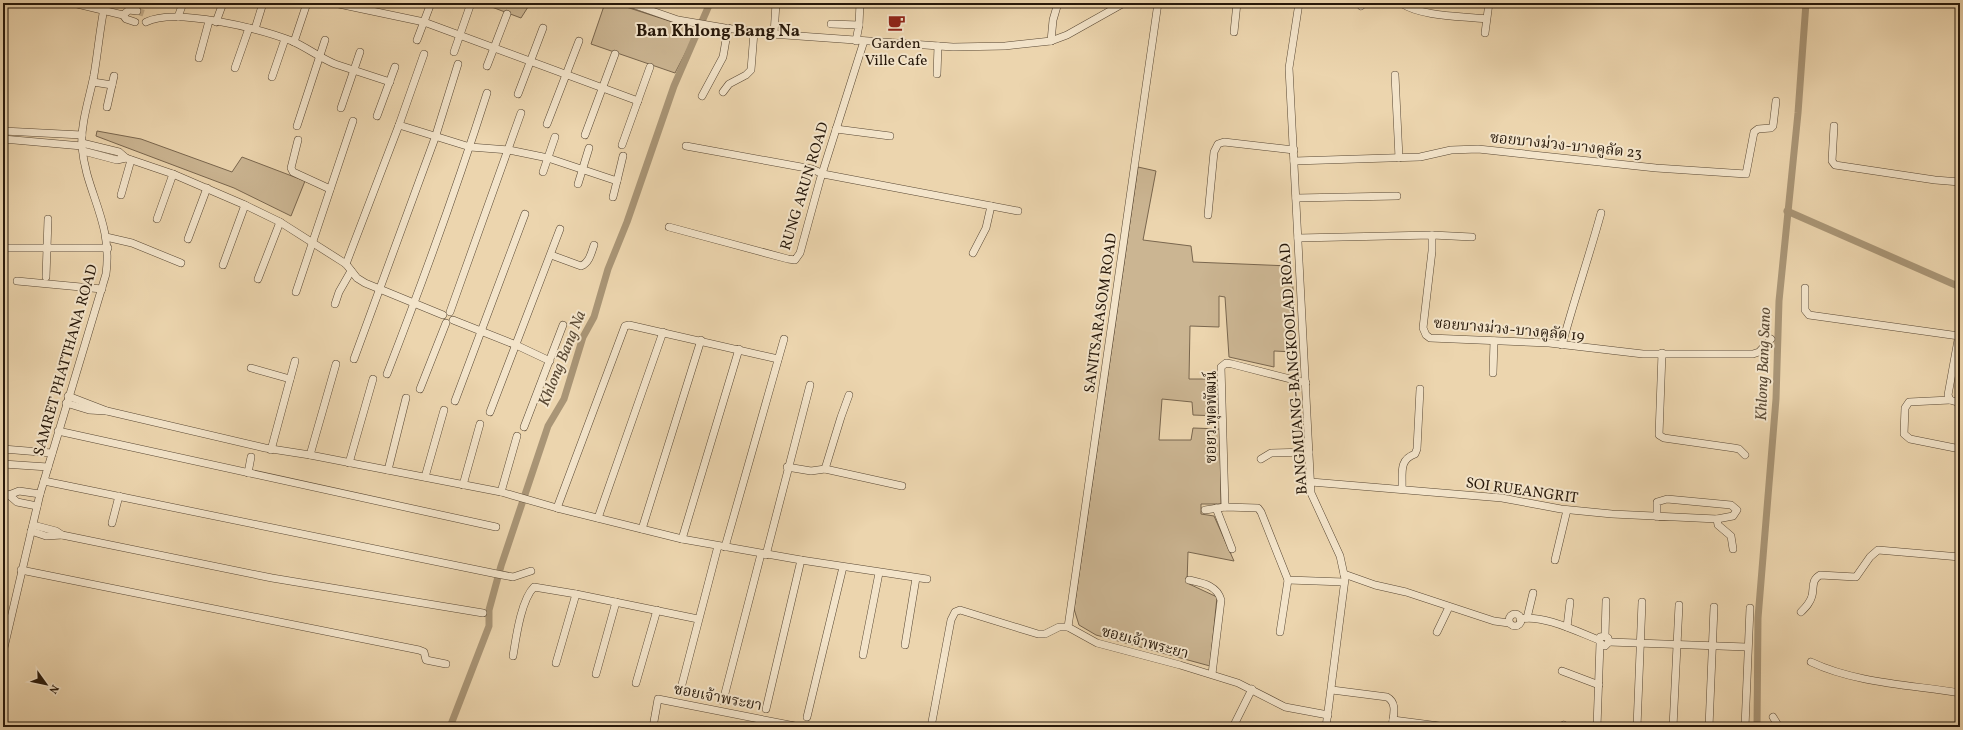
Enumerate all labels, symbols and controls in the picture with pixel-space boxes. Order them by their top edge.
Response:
cafe icon: Garden Ville Cafe [886,12,906,32]
district label: Ban Khlong Bang Na [636,20,800,43]
place label: Garden Ville Cafe [865,34,927,72]
street label: RUNG ARUN ROAD [776,120,835,253]
street label: ซอยบางม่วง-บางคูลัด 23 [1489,128,1643,165]
street label: SANITSARASOM ROAD [1080,232,1123,395]
street label: BANGMUANG-BANGKOOLAD ROAD [1275,242,1314,495]
street label: SAMRET PHATTHANA ROAD [29,262,104,459]
water label: Khlong Bang Sano [1751,306,1777,421]
water label: Khlong Bang Na [534,307,592,410]
street label: ซอยบางม่วง-บางคูลัด 19 [1433,313,1585,348]
street label: ซอยว.พุดพัฒน์ [1201,370,1223,463]
street label: SOI RUEANGRIT [1464,473,1580,510]
street label: ซอยเจ้าพระยา [1099,622,1191,665]
north arrow [26,664,66,704]
street label: ซอยเจ้าพระยา [672,680,764,717]
text: N [45,681,62,696]

